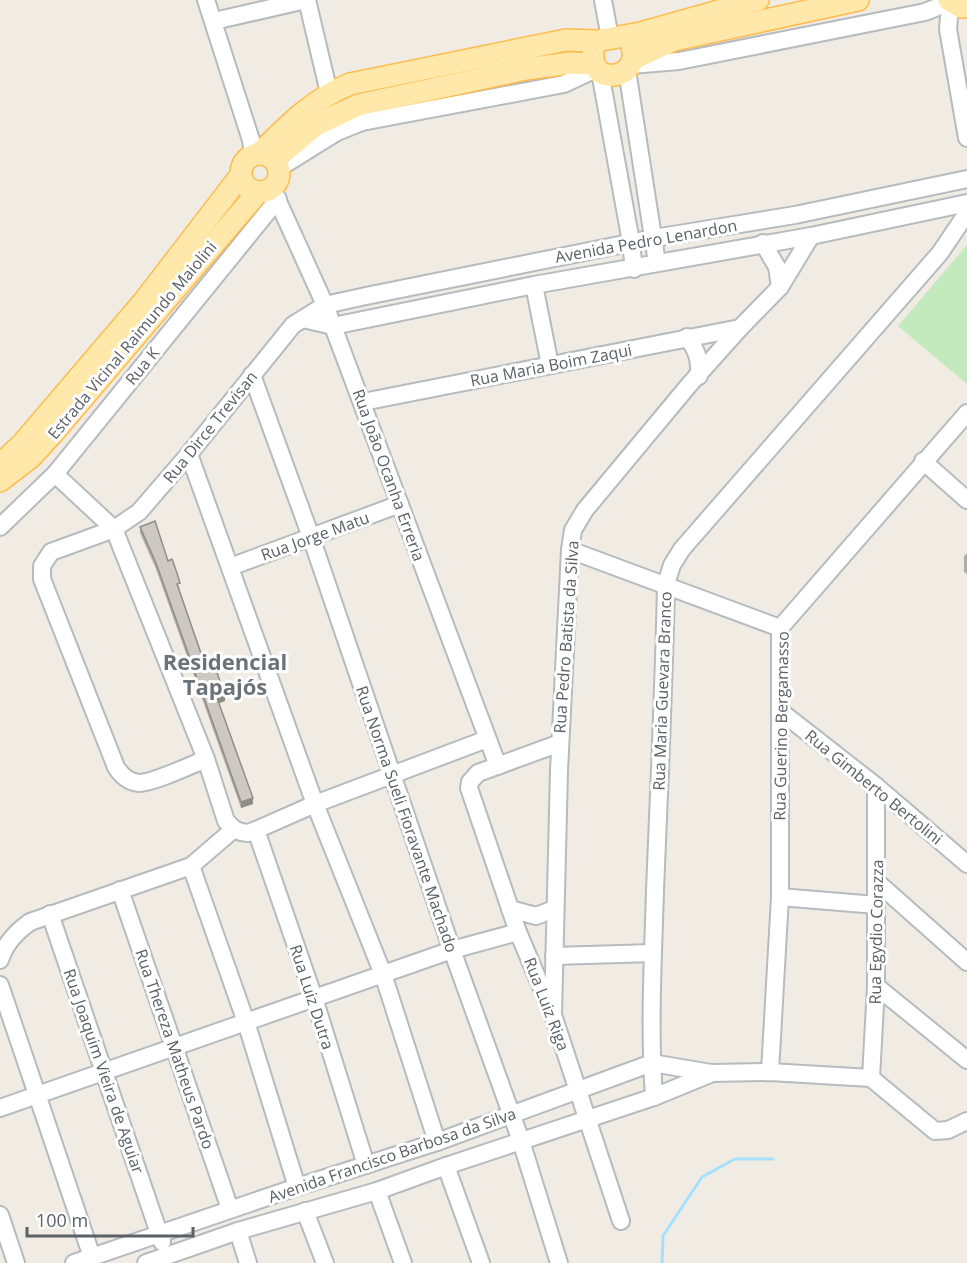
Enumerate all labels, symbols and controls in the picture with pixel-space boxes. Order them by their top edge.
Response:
street label: Avenida Pedro Lenardon [553,214,739,268]
street label: Estrada Vicinal Raimundo Maiolini [42,236,222,444]
street label: Rua Maria Boim Zaqui [468,339,634,391]
street label: Rua K [120,342,164,389]
street label: Rua Dirce Trevisan [158,366,262,488]
street label: Rua João Ocanha Erreria [348,386,430,564]
street label: Rua Jorge Matu [258,506,372,566]
street label: Rua Pedro Batista da Silva [548,540,584,734]
street label: Rua Maria Guevara Branco [648,591,676,791]
street label: Rua Guerino Bergamasso [768,631,794,821]
district label: Residencial Tapajós [163,646,287,701]
street label: Rua Norma Sueli Fioravante Machado [351,683,463,955]
street label: Rua Gimberto Bertolini [801,725,947,849]
street label: Rua Egydio Corazza [864,859,888,1005]
street label: Rua Luiz Dutra [285,942,339,1052]
street label: Rua Thereza Matheus Pardo [130,946,220,1152]
street label: Rua Luiz Riga [519,954,575,1054]
street label: Rua Joaquim Vieira de Aguiar [59,966,150,1177]
street label: Avenida Francisco Barbosa da Silva [265,1102,519,1208]
scale bar [27,1200,194,1238]
text: 100 m [36,1208,88,1232]

